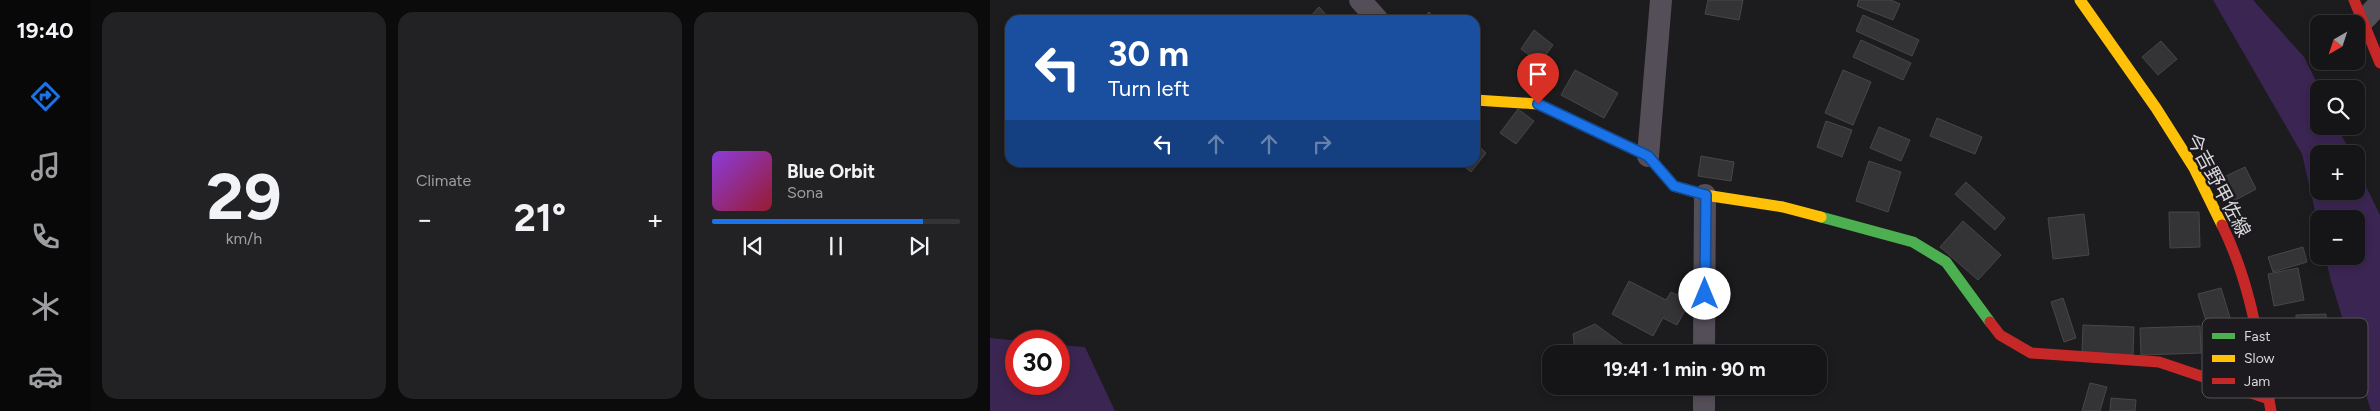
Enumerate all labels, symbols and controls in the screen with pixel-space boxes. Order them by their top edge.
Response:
north arrow [2310,15,2365,70]
map controls [2310,15,2365,265]
text: 19:40 [17,17,73,44]
text: 30 m [1108,33,1189,75]
icon: left [1025,35,1090,100]
pin [1517,53,1559,104]
icon: arrive [1524,60,1552,88]
text: Turn left [1108,75,1190,102]
icon: directions [28,79,63,114]
button: search [2310,80,2365,135]
icon: left [1149,130,1177,158]
icon: ahead [1202,130,1230,158]
icon: ahead [1255,130,1283,158]
icon: right [1308,130,1336,158]
street label: 今吉野甲佐線 [2182,130,2255,241]
button: + [2310,145,2365,200]
icon: music [28,149,63,184]
text: 29 [206,157,282,235]
text: Blue Orbit [787,160,875,183]
text: Climate [416,171,471,190]
text: Sona [787,183,823,202]
text: 21° [514,195,566,241]
text: − [416,202,433,236]
text: + [647,202,664,236]
button: − [2310,210,2365,265]
icon: phone [28,219,63,254]
text: km/h [226,229,262,248]
icon: previous [739,232,767,260]
icon: pause [822,232,850,260]
icon: next [905,232,933,260]
position arrow [1678,267,1730,319]
icon: climate [28,289,63,324]
legend [2202,318,2368,398]
text: Fast [2244,328,2270,345]
speed limit sign: 30 [1005,330,1070,395]
text: Slow [2244,350,2275,367]
text: 19:41 · 1 min · 90 m [1603,358,1766,381]
icon: car [28,359,63,394]
text: Jam [2244,373,2270,390]

